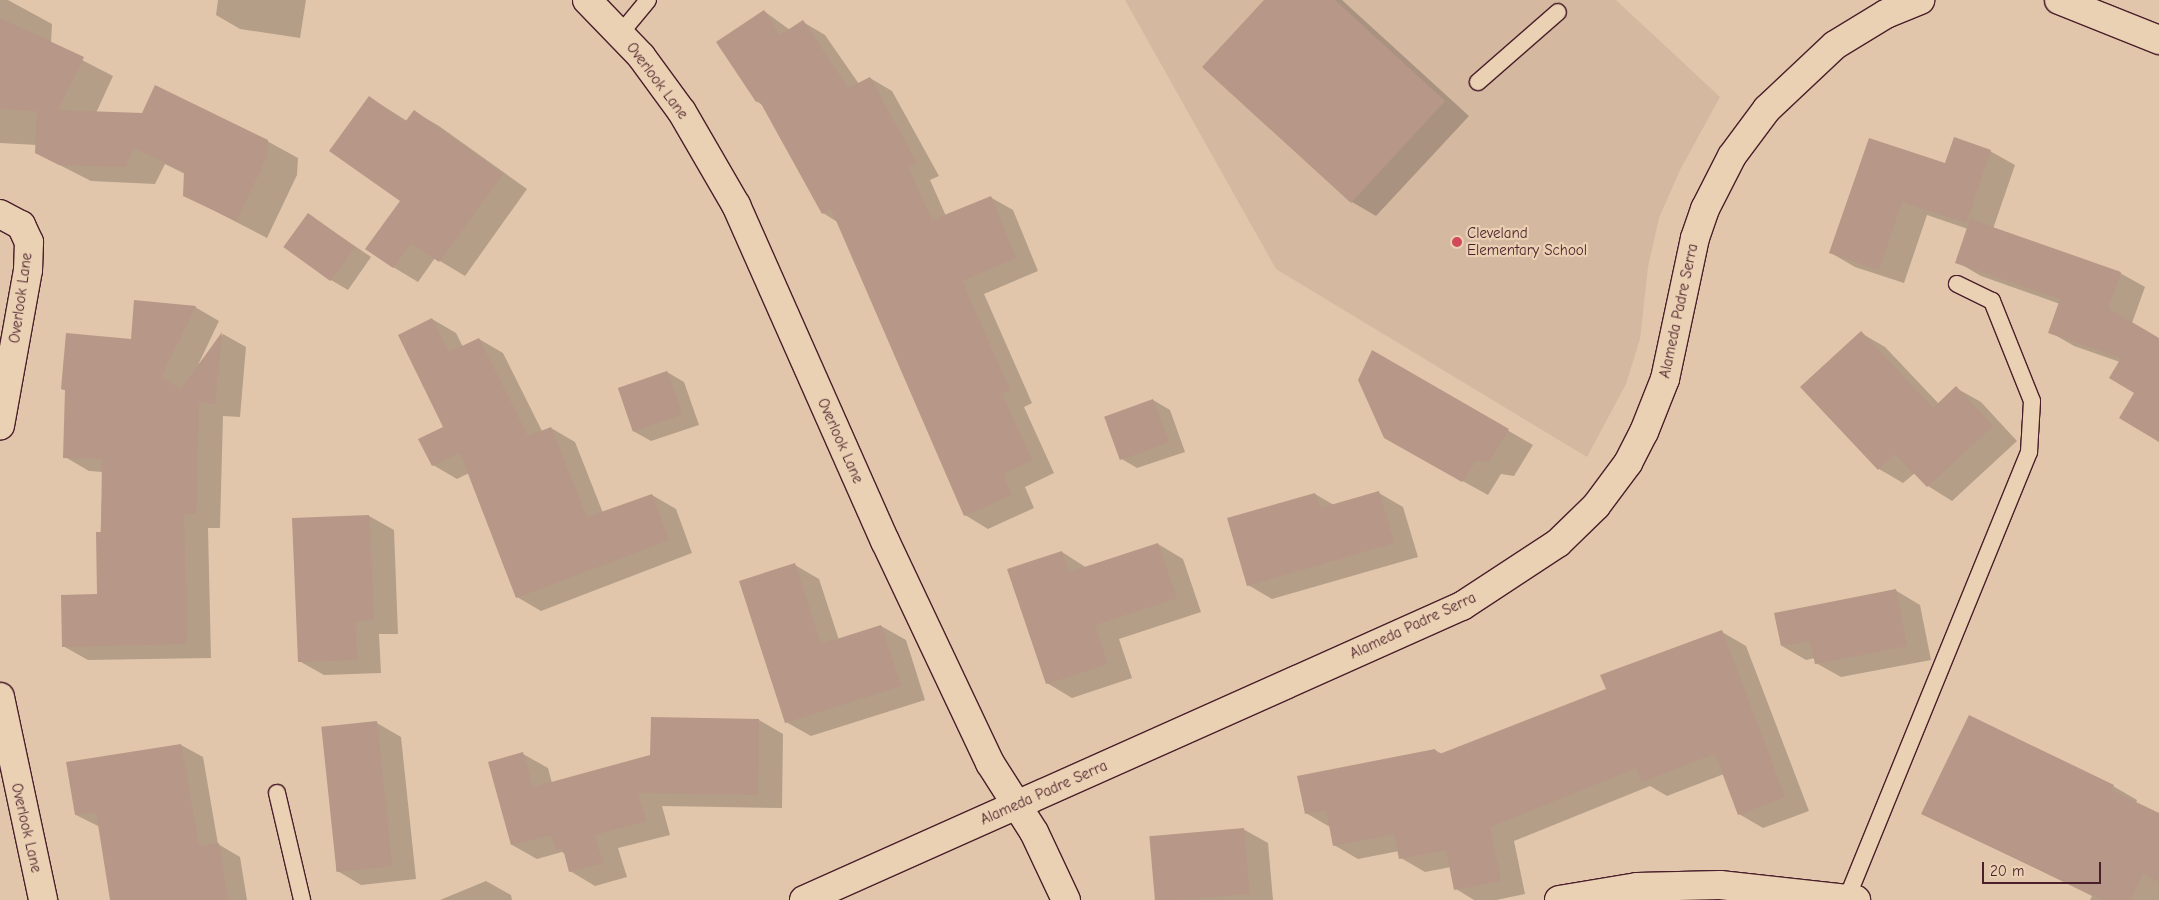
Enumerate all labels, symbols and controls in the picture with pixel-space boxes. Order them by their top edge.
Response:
street label: Overlook Lane [622,39,692,123]
place label: Cleveland Elementary School [1467,224,1587,259]
marker: Cleveland Elementary School [1451,236,1463,248]
street label: Alameda Padre Serra [1656,242,1702,380]
street label: Overlook Lane [6,252,36,344]
street label: Overlook Lane [813,396,867,486]
street label: Alameda Padre Serra [1347,589,1479,663]
street label: Alameda Padre Serra [978,757,1110,829]
street label: Overlook Lane [7,781,45,875]
scale bar [1984,852,2103,884]
text: 20 m [1990,862,2024,880]

